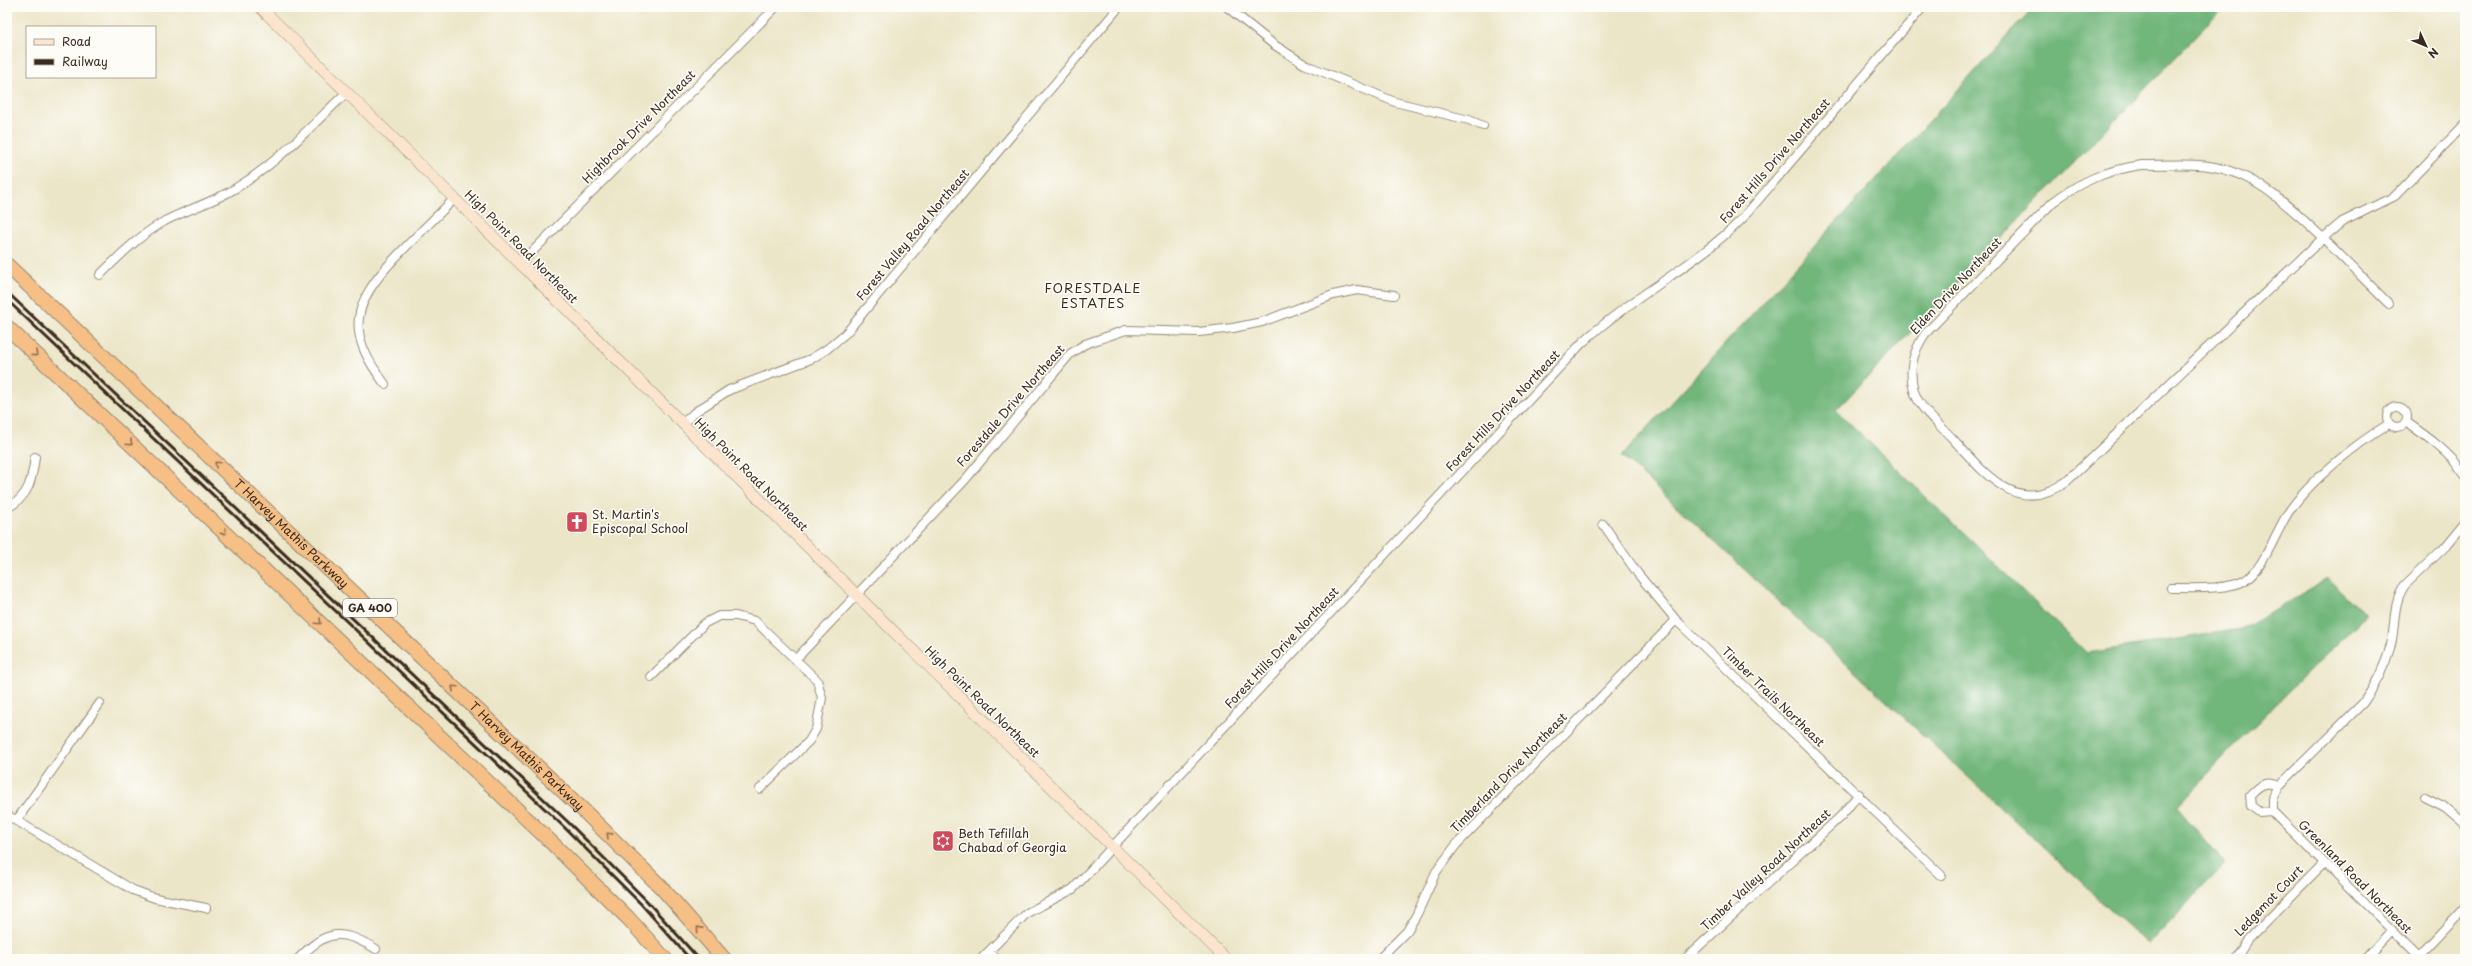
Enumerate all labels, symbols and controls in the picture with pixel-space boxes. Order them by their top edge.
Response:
legend [26,26,156,78]
north arrow [2406,26,2446,66]
text: Road [62,32,91,50]
text: N [2424,44,2443,63]
text: Railway [62,52,108,70]
street label: Highbrook Drive Northeast [578,65,699,187]
street label: Forest Hills Drive Northeast [1715,94,1834,227]
street label: Forest Valley Road Northeast [852,164,973,304]
street label: High Point Road Northeast [461,186,583,307]
street label: Elden Drive Northeast [1905,233,2005,338]
district label: FORESTDALE ESTATES [1044,278,1142,312]
street label: Forestdale Drive Northeast [952,340,1069,470]
street label: Forest Hills Drive Northeast [1441,345,1564,475]
one-way arrow [30,349,38,356]
street label: High Point Road Northeast [691,414,813,535]
one-way arrow [125,438,133,446]
one-way arrow [214,461,222,468]
street label: T Harvey Mathis Parkway [230,474,353,592]
place label: St. Martin's Episcopal School [592,505,688,537]
church icon: St. Martin's Episcopal School [564,509,590,535]
one-way arrow [219,527,227,535]
street label: Forest Hills Drive Northeast [1220,582,1343,712]
road number: GA 400 [343,599,397,617]
one-way arrow [314,617,322,624]
street label: High Point Road Northeast [921,641,1044,761]
street label: Timber Trails Northeast [1718,642,1829,751]
one-way arrow [451,685,459,692]
street label: T Harvey Mathis Parkway [466,697,588,814]
street label: Timberland Drive Northeast [1446,708,1571,837]
street label: Timber Valley Road Northeast [1696,804,1834,934]
street label: Greenland Road Northeast [2295,815,2417,937]
place label: Beth Tefillah Chabad of Georgia [958,824,1067,856]
synagogue icon: Beth Tefillah Chabad of Georgia [930,828,956,854]
one-way arrow [606,832,614,840]
street label: Ledgemot Court [2230,861,2307,940]
one-way arrow [696,926,703,934]

